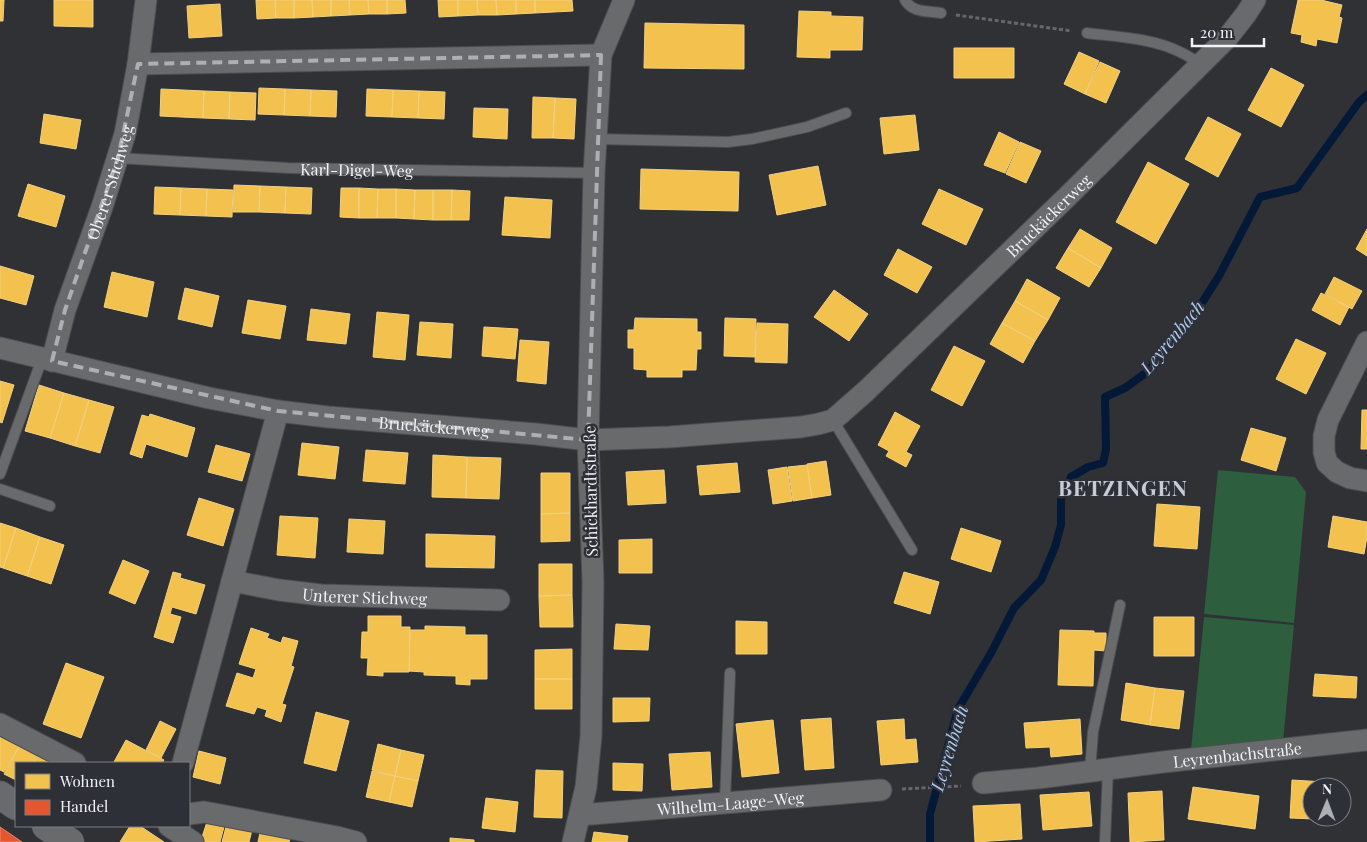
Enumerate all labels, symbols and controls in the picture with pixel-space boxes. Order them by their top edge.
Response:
scale bar [1192,15,1264,47]
text: 20 m [1200,22,1234,42]
street label: Oberer Stichweg [81,123,137,242]
street label: Karl-Digel-Weg [300,158,414,181]
street label: Bruckäckerweg [1001,168,1096,261]
water label: Leyrenbach [1134,295,1210,379]
street label: Bruckäckerweg [378,411,491,441]
street label: Schickhardtstraße [578,425,602,557]
district label: BETZINGEN [1058,473,1188,501]
street label: Unterer Stichweg [301,582,428,608]
water label: Leyrenbach [924,702,973,795]
street label: Leyrenbachstraße [1172,737,1303,771]
legend [15,762,190,827]
text: Wohnen [59,771,115,791]
north arrow [1302,777,1352,827]
text: N [1322,779,1332,798]
street label: Wilhelm-Laage-Weg [655,786,805,819]
text: Handel [60,796,108,816]

